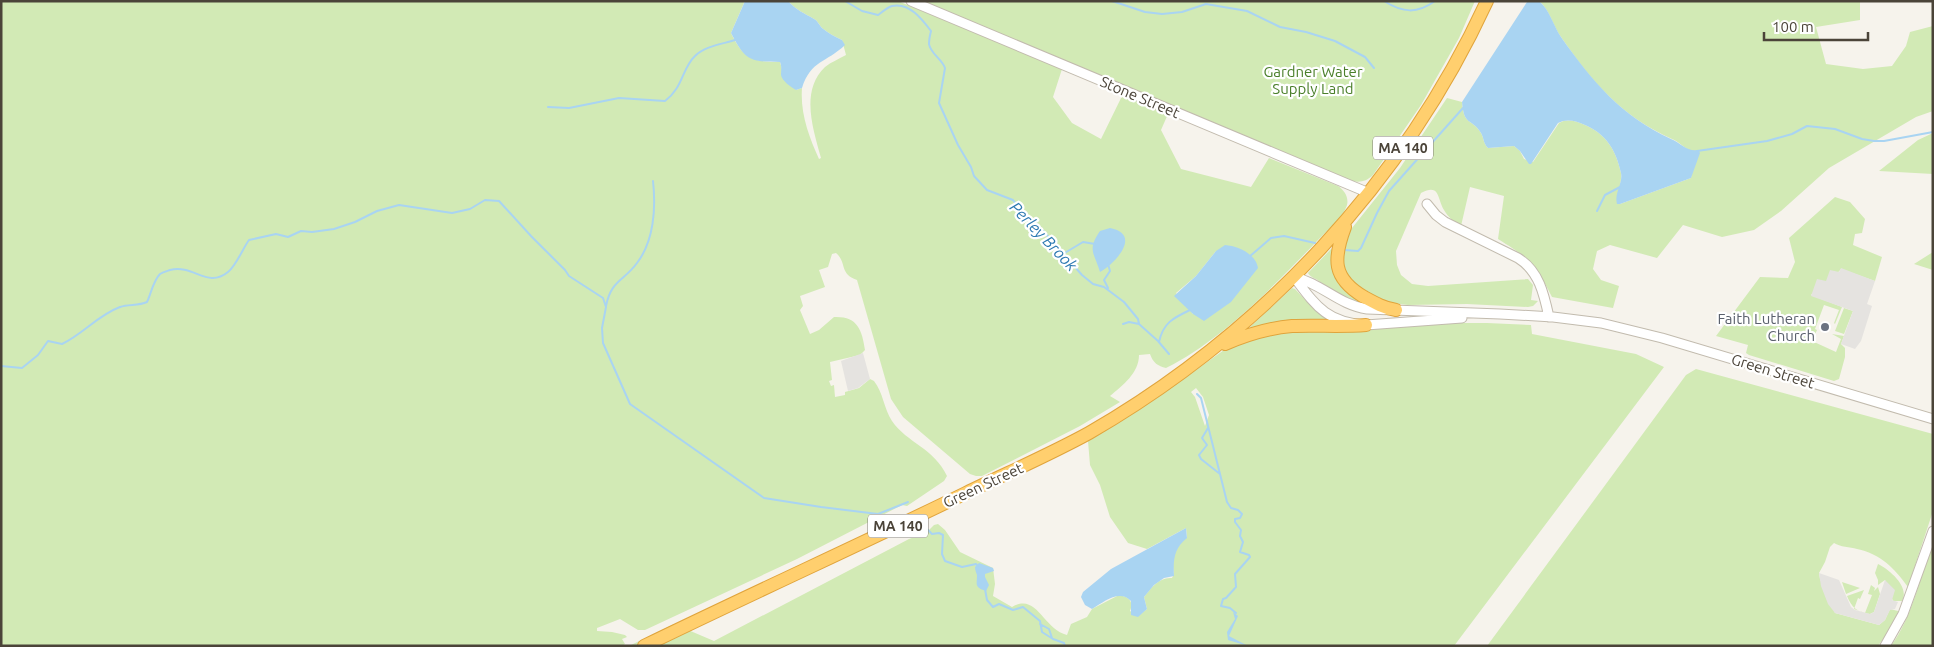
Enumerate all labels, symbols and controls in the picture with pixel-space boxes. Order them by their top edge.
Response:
scale bar [1764,10,1868,42]
text: 100 m [1772,18,1814,35]
park label: Gardner Water Supply Land [1263,63,1363,97]
street label: Stone Street [1098,73,1182,121]
road number: MA 140 [1373,136,1433,160]
water label: Perley Brook [1007,198,1082,275]
place label: Faith Lutheran Church [1718,310,1815,344]
marker: Faith Lutheran Church [1819,321,1831,333]
street label: Green Street [1729,350,1817,392]
street label: Green Street [940,459,1026,511]
road number: MA 140 [868,514,928,538]

